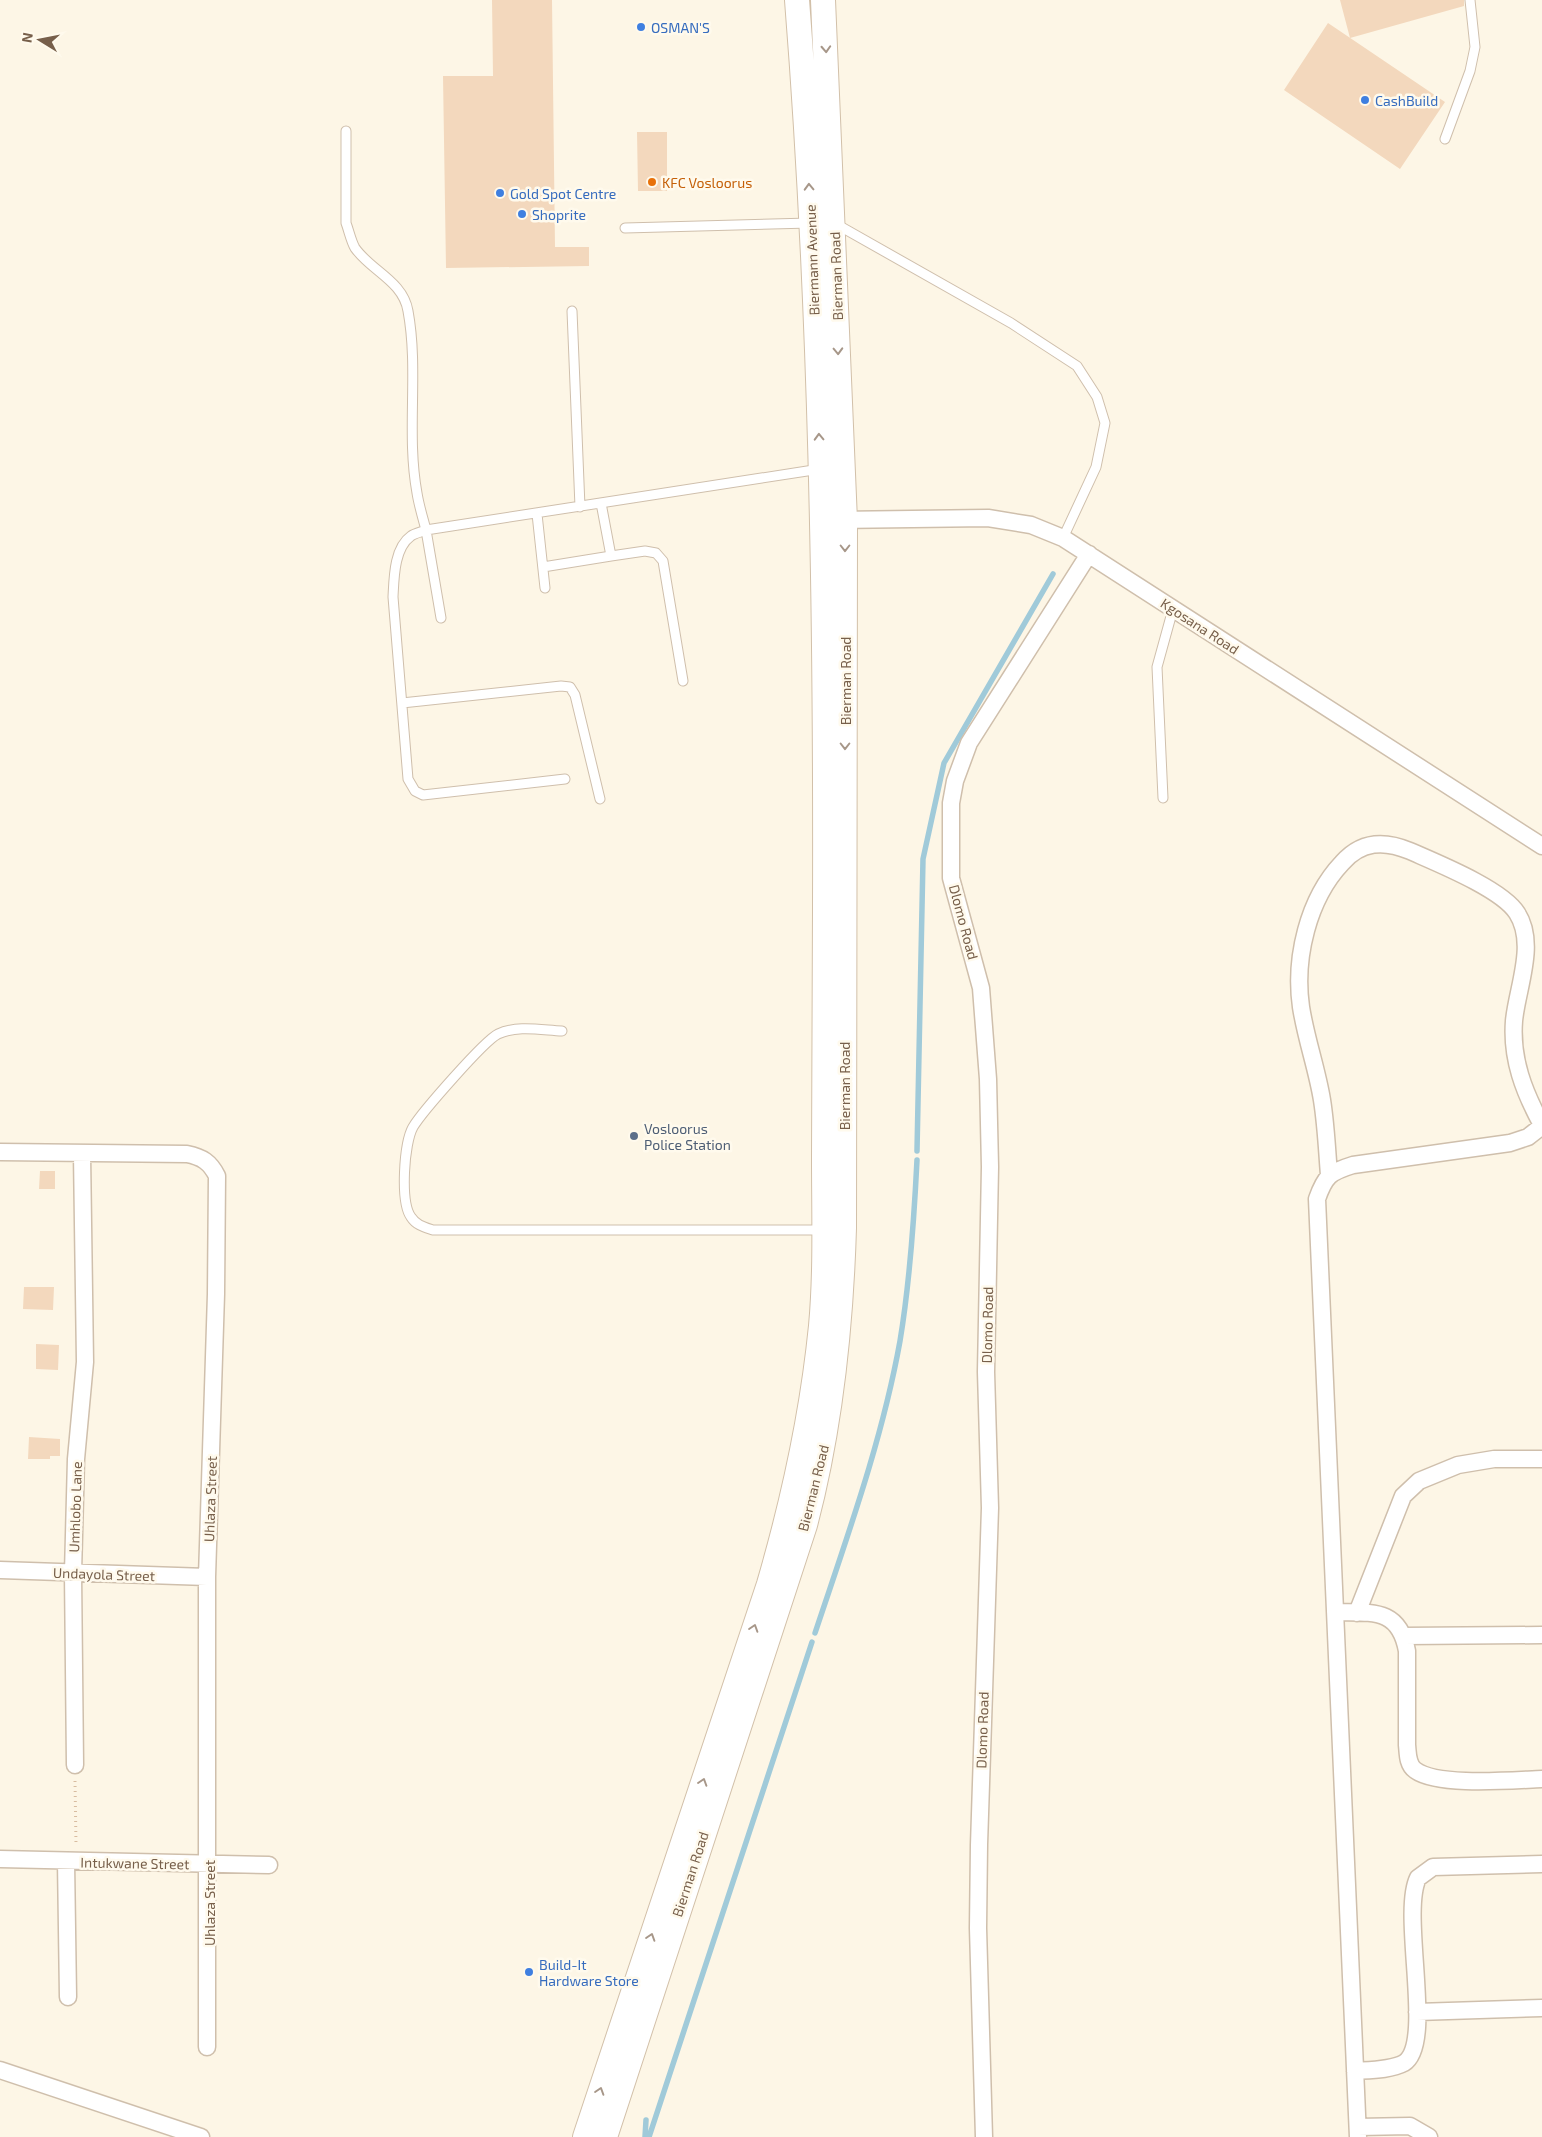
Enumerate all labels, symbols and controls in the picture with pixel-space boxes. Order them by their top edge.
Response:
north arrow [15,15,65,65]
place label: OSMAN'S [651,19,710,36]
marker: OSMAN'S [635,21,647,33]
text: N [17,31,36,44]
one-way arrow [820,45,831,53]
place label: CashBuild [1375,92,1438,109]
marker: CashBuild [1359,94,1371,106]
place label: KFC Vosloorus [662,174,752,191]
marker: KFC Vosloorus [646,176,658,188]
one-way arrow [804,183,815,191]
place label: Gold Spot Centre [510,185,616,202]
marker: Gold Spot Centre [494,187,506,199]
street label: Biermann Avenue [802,204,822,316]
place label: Shoprite [532,206,586,223]
marker: Shoprite [516,208,528,220]
street label: Bierman Road [826,231,846,321]
one-way arrow [833,347,844,355]
one-way arrow [814,432,824,440]
one-way arrow [840,545,850,553]
street label: Kgosana Road [1158,594,1242,658]
street label: Bierman Road [837,637,854,725]
one-way arrow [840,742,850,750]
street label: Dlomo Road [946,883,982,961]
street label: Bierman Road [836,1042,853,1130]
place label: Vosloorus Police Station [644,1120,731,1153]
marker: Vosloorus Police Station [628,1130,640,1142]
street label: Dlomo Road [978,1286,996,1364]
street label: Bierman Road [794,1443,832,1533]
street label: Uhlaza Street [200,1456,220,1542]
street label: Umhlobo Lane [65,1461,85,1553]
street label: Undayola Street [53,1564,155,1584]
one-way arrow [748,1624,758,1633]
street label: Dlomo Road [972,1691,992,1769]
one-way arrow [697,1779,707,1787]
street label: Bierman Road [668,1829,712,1919]
street label: Intukwane Street [80,1854,190,1872]
street label: Uhlaza Street [201,1860,218,1946]
one-way arrow [646,1933,656,1941]
place label: Build-It Hardware Store [539,1956,639,1989]
marker: Build-It Hardware Store [523,1966,535,1978]
one-way arrow [594,2087,604,2095]

